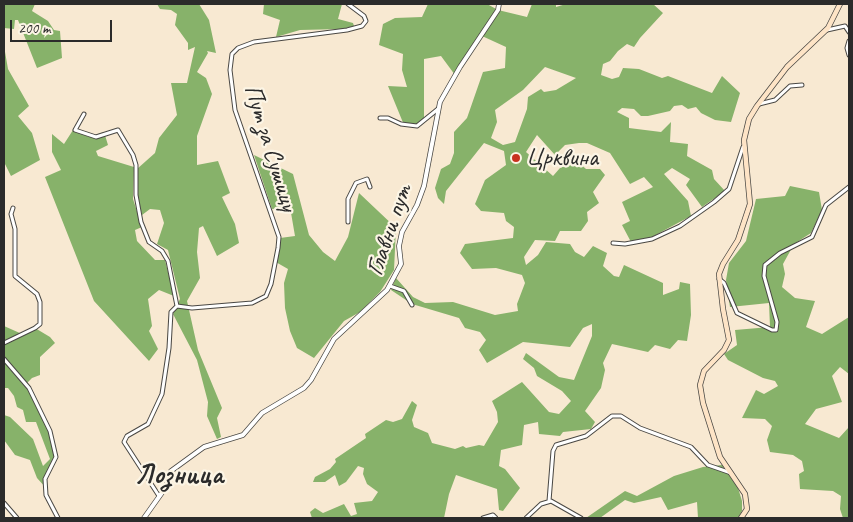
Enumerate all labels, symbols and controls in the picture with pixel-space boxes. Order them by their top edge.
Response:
scale bar [12,10,115,42]
text: 200 m [18,19,50,38]
street label: Пут за Сушицу [237,81,303,215]
place label: Црквина [526,143,598,173]
marker: Црквина [510,152,522,164]
street label: Главни пут [360,181,420,279]
district label: Лозница [135,459,223,493]

